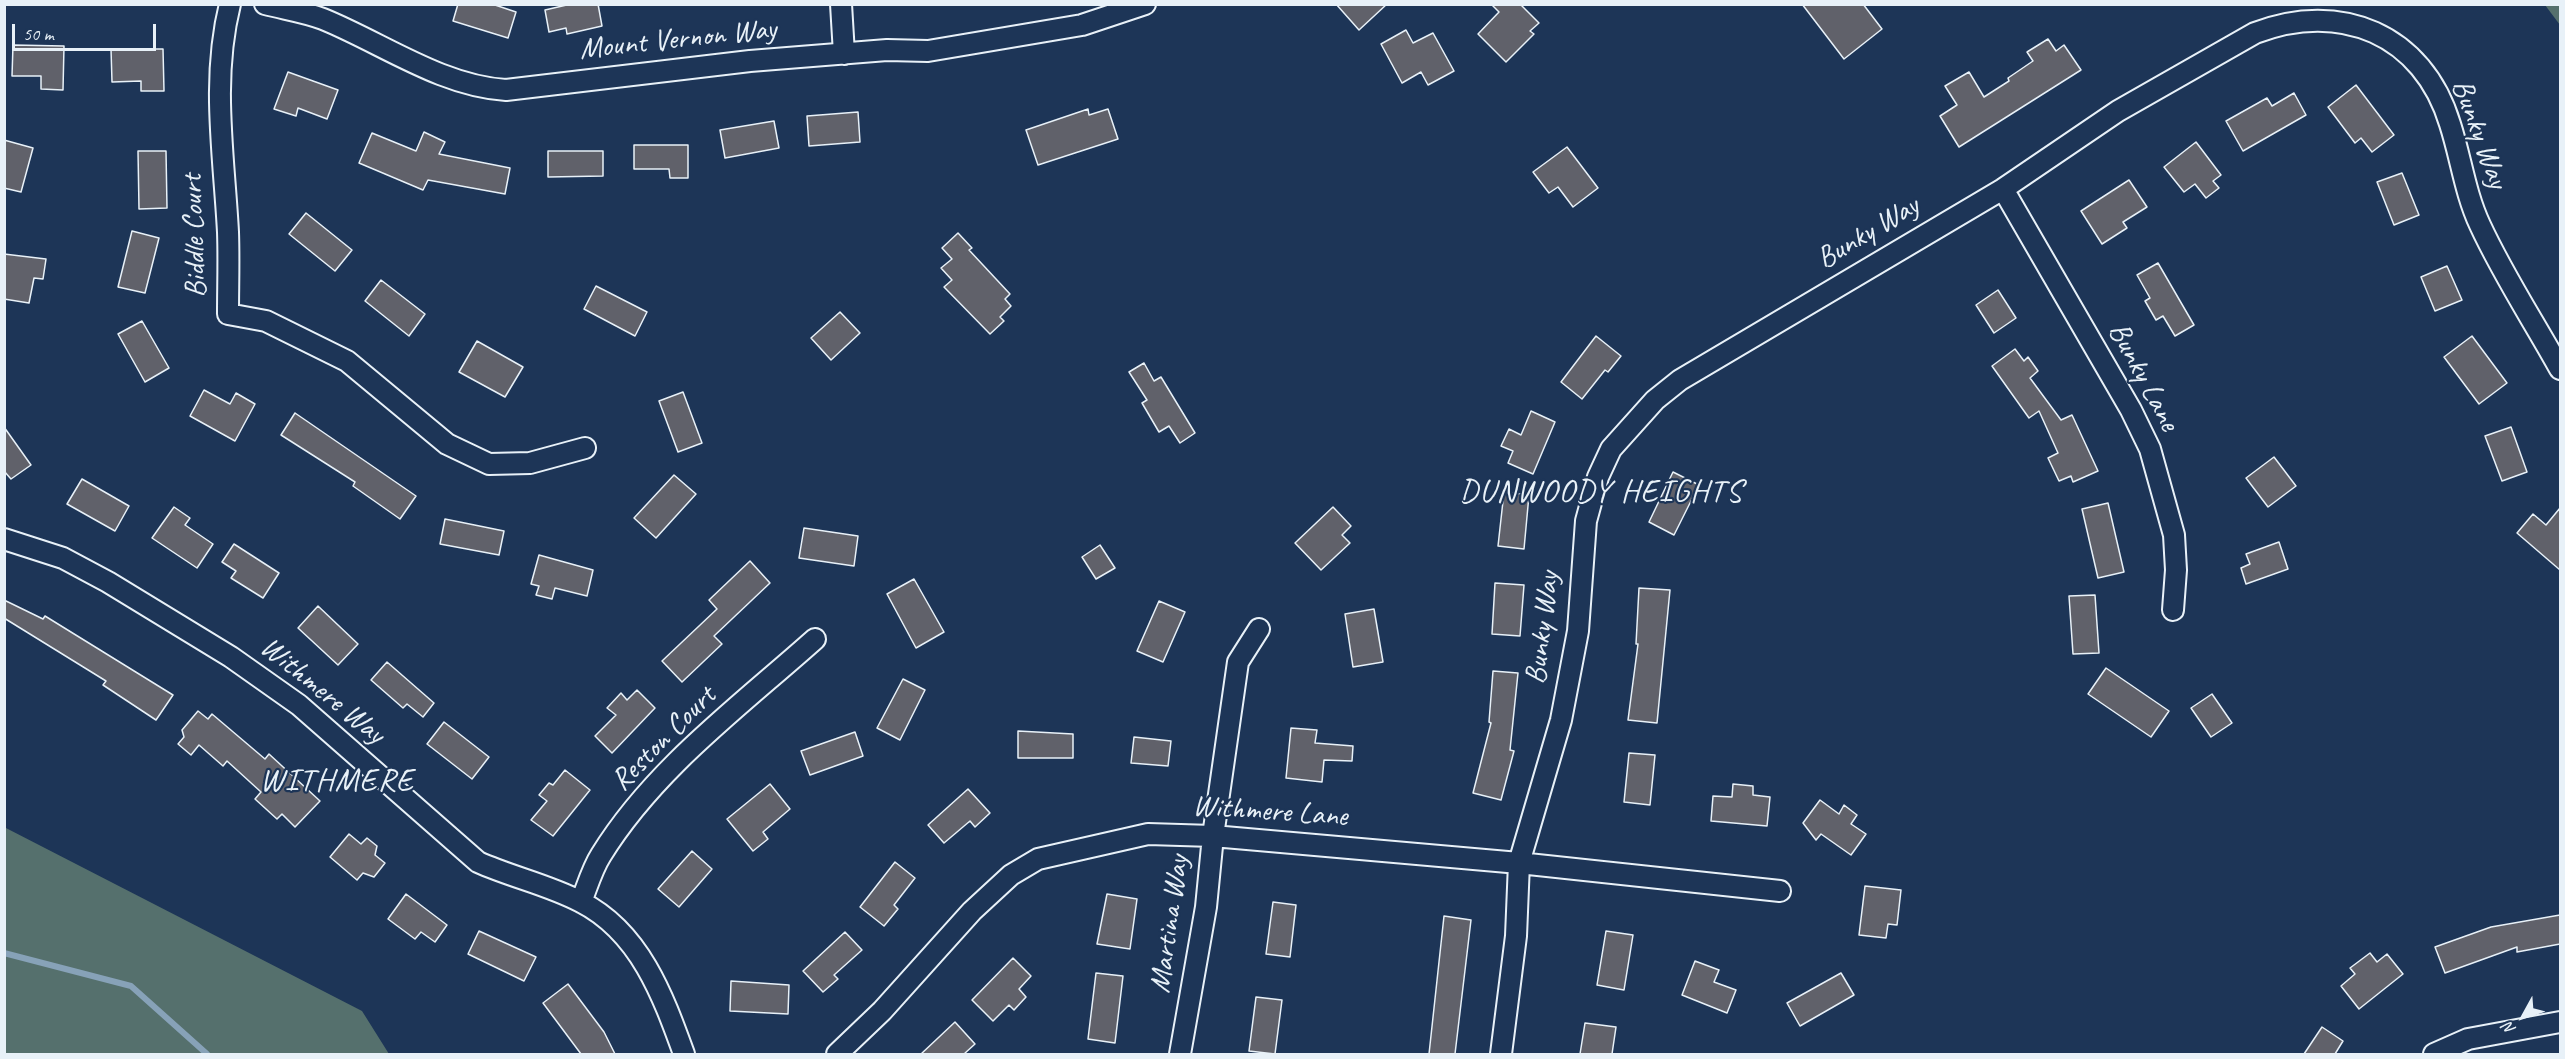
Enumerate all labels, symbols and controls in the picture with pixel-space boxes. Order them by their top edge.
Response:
scale bar [15,12,159,50]
street label: Mount Vernon Way [578,12,778,68]
text: 50 m [23,23,54,45]
street label: Bunky Way [2443,75,2515,193]
street label: Biddle Court [175,174,215,298]
street label: Bunky Way [1810,188,1926,278]
street label: Bunky Lane [2099,317,2187,437]
district label: DUNWOODY HEIGHTS [1459,474,1743,512]
street label: Bunky Way [1518,570,1568,686]
street label: Withmere Way [252,630,392,752]
street label: Reston Court [604,679,724,799]
district label: WITHMERE [260,763,414,801]
street label: Withmere Lane [1191,789,1349,835]
street label: Martina Way [1143,853,1197,995]
north arrow [2493,987,2553,1047]
text: N [2498,1018,2520,1039]

